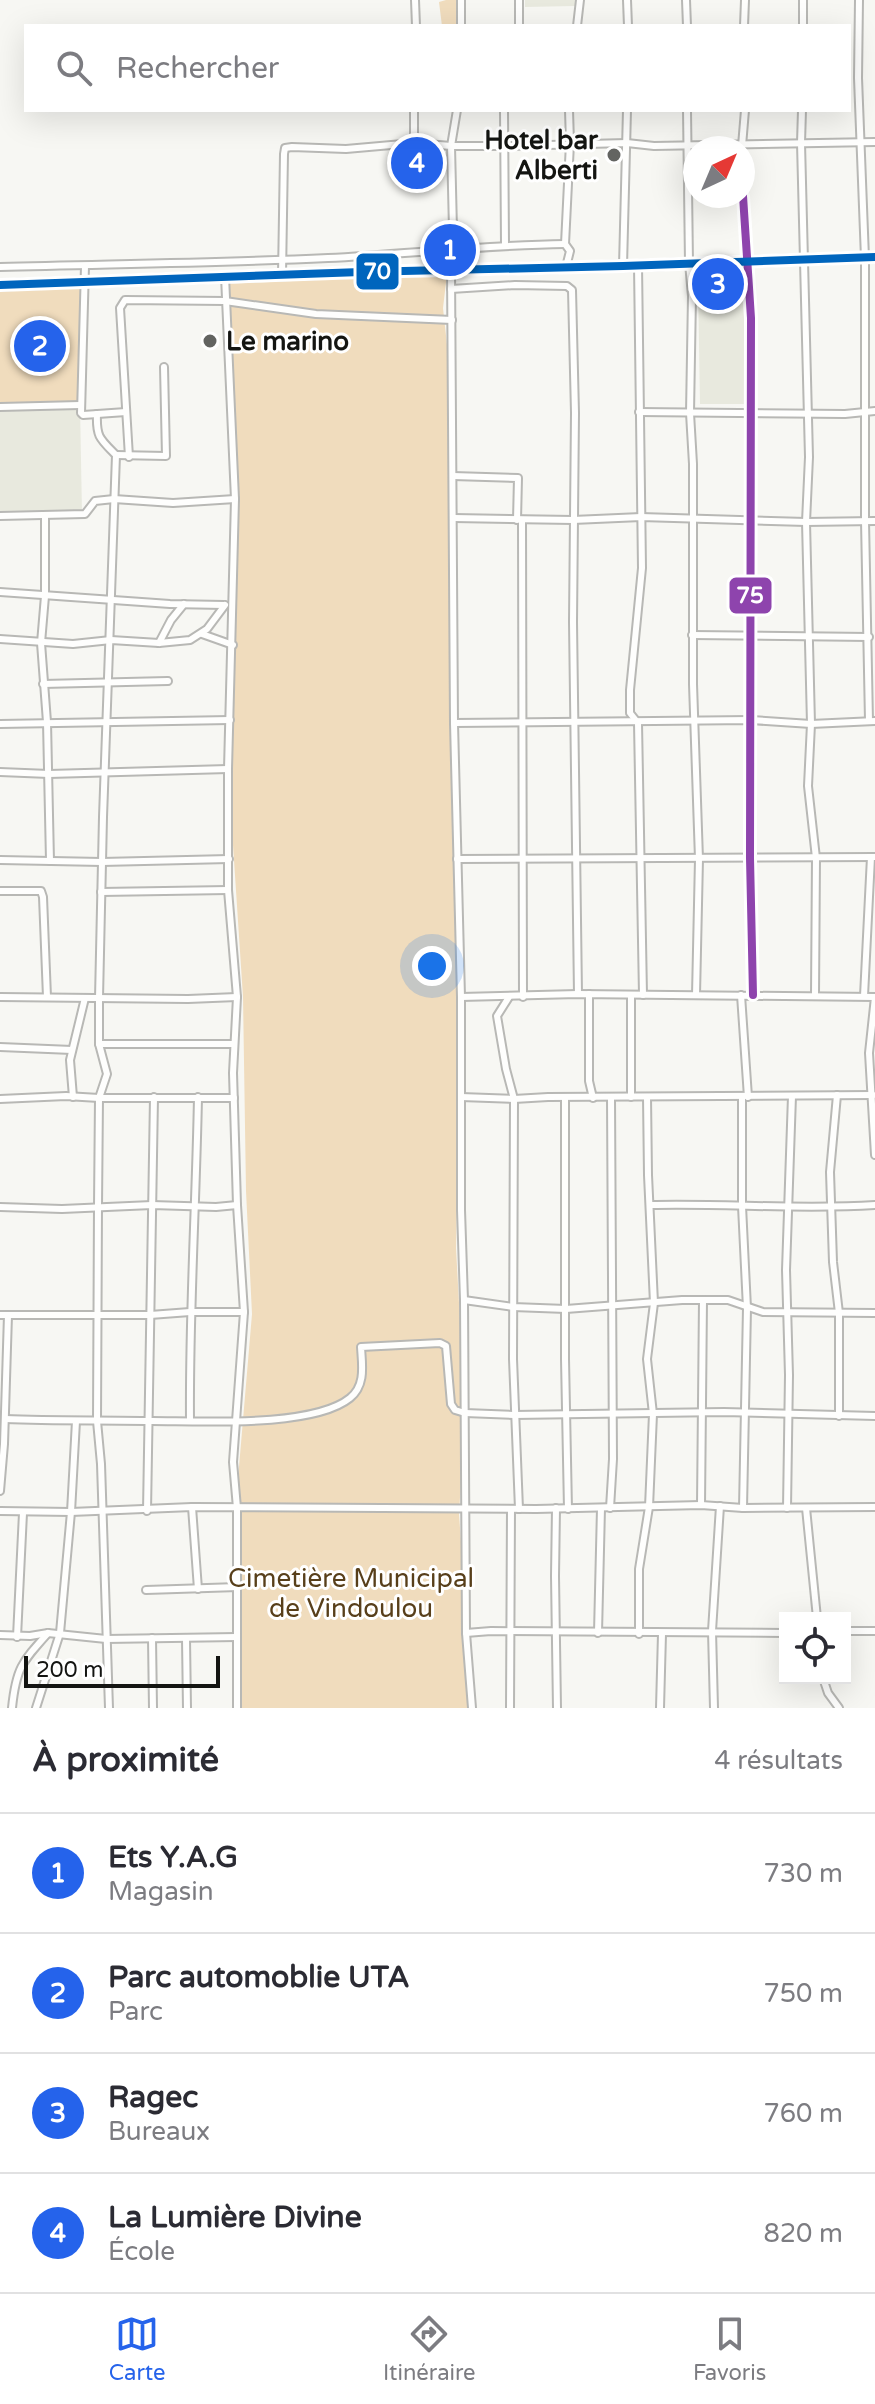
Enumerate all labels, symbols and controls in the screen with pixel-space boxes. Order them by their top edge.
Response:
search box [24,24,851,112]
icon: search [52,46,96,90]
text: Rechercher [116,50,279,87]
place label: Hotel bar Alberti [484,125,599,186]
pin: 4 [391,133,443,193]
north arrow [683,136,755,208]
marker: Hotel bar Alberti [605,146,623,164]
pin: 1 [424,220,476,280]
line badge: 70 [355,252,400,291]
pin: 3 [692,254,744,314]
text: 70 [363,259,391,285]
pin: 2 [14,316,66,376]
place label: Le marino [226,326,349,357]
marker: Le marino [201,332,219,350]
line badge: 75 [728,576,773,615]
text: 75 [736,583,764,609]
your location [412,946,452,986]
park label: Cimetière Municipal de Vindoulou [228,1563,474,1624]
map controls [779,1612,851,1684]
button: locate [779,1612,851,1684]
scale bar [24,1652,220,1688]
text: 200 m [36,1657,103,1683]
text: À proximité [32,1740,219,1781]
text: 4 résultats [714,1745,843,1776]
text: Ets Y.A.G [108,1839,238,1876]
text: 1 [50,1858,66,1889]
text: 730 m [763,1858,843,1889]
text: Magasin [108,1876,214,1907]
text: Parc automoblie UTA [108,1959,410,1996]
text: 2 [50,1978,66,2009]
text: 750 m [763,1978,843,2009]
text: Parc [108,1996,163,2027]
text: Ragec [108,2079,198,2116]
text: 3 [50,2098,66,2129]
text: 760 m [763,2098,843,2129]
text: Bureaux [108,2116,210,2147]
text: La Lumière Divine [108,2199,362,2236]
text: 4 [50,2218,66,2249]
text: 820 m [763,2218,843,2249]
text: École [108,2236,175,2267]
tab: Carte [109,2312,166,2386]
tab: Itinéraire [383,2312,476,2386]
tab: Favoris [693,2312,766,2386]

